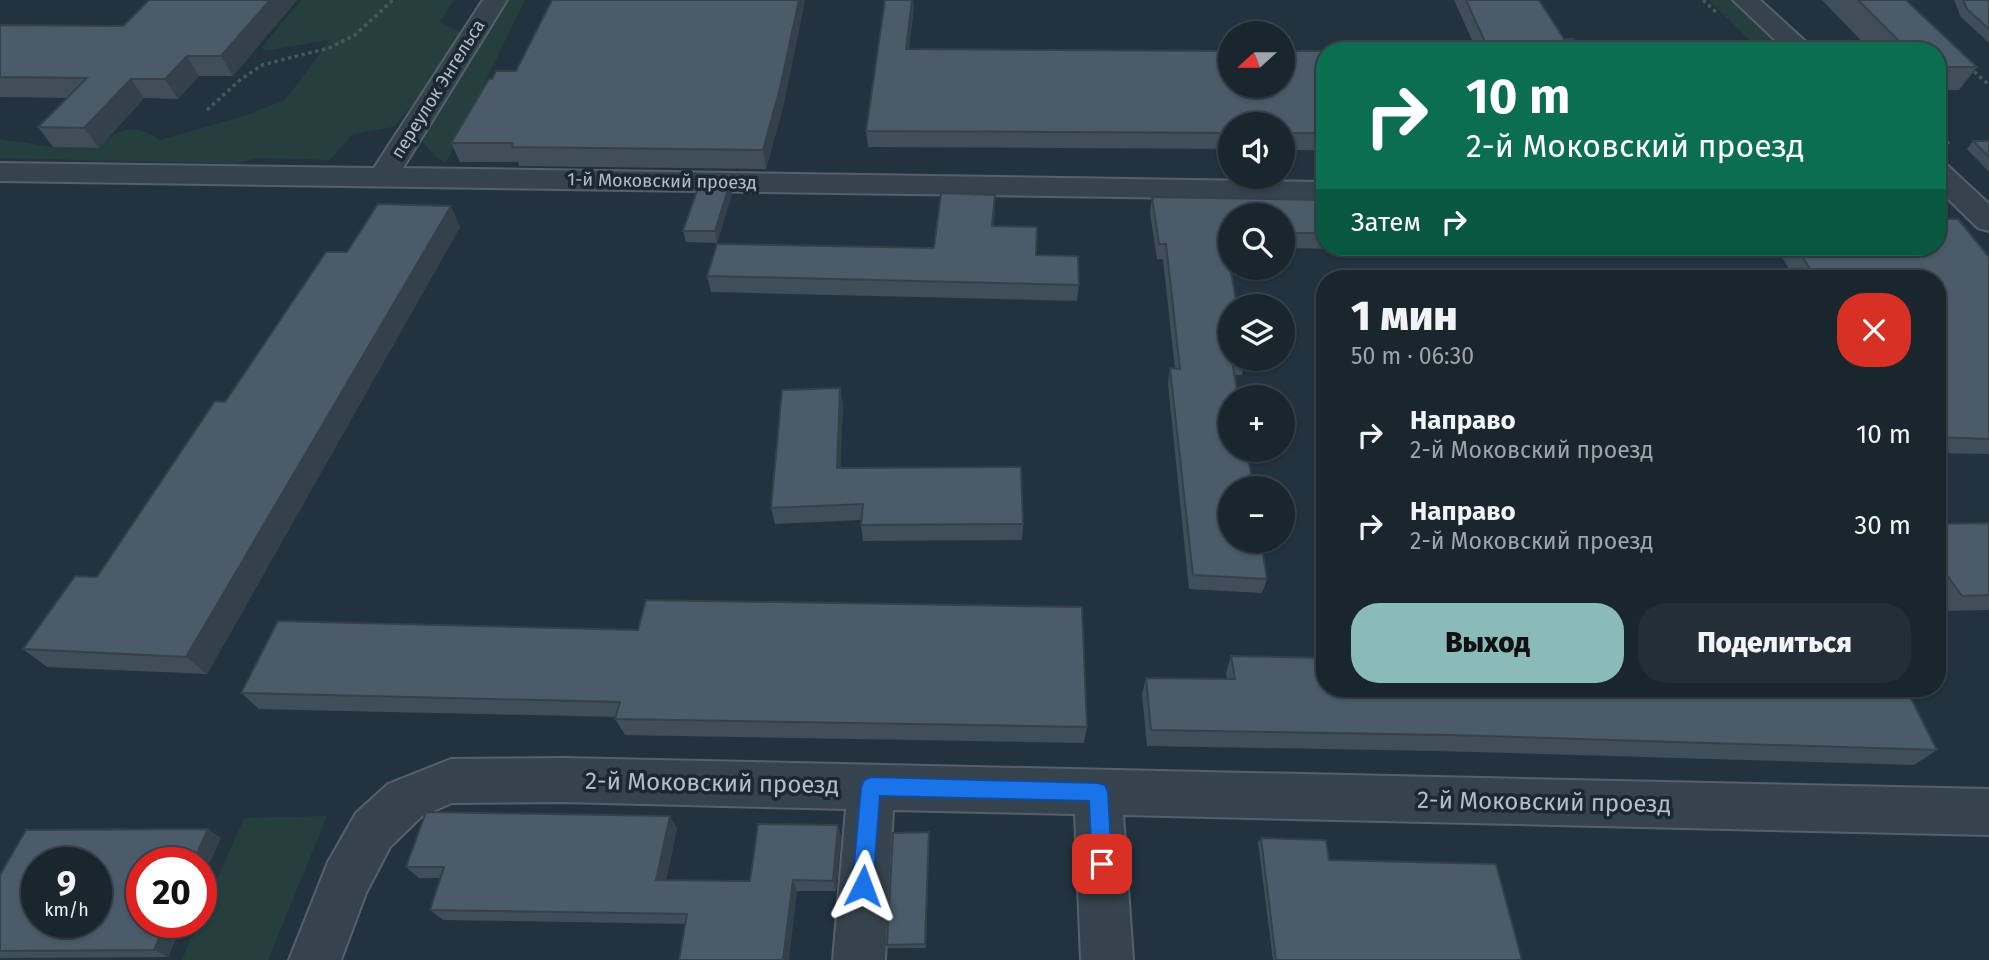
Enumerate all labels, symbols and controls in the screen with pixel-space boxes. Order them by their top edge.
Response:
street label: переулок Энгельса [386,15,490,163]
north arrow [1218,21,1295,98]
map controls [1218,21,1295,553]
text: 10 m [1466,67,1570,126]
icon: right [1351,70,1442,161]
button: sound [1218,112,1295,189]
text: 2-й Моковский проезд [1466,127,1804,165]
street label: 1-й Моковский проезд [567,168,757,194]
button: search [1218,203,1295,280]
icon: right [1435,203,1473,241]
text: Затем [1351,207,1421,238]
text: 1 мин [1351,291,1458,341]
button: close [1837,293,1911,367]
button: layers [1218,294,1295,371]
text: 50 m · 06:30 [1351,342,1474,370]
button: + [1218,385,1295,462]
text: Направо [1410,405,1516,436]
icon: right [1351,416,1389,454]
text: 10 m [1856,419,1911,450]
text: 2-й Моковский проезд [1410,436,1653,464]
button: − [1218,476,1295,553]
text: Направо [1410,496,1516,527]
icon: right [1351,507,1389,545]
text: 30 m [1854,510,1911,541]
text: 2-й Моковский проезд [1410,527,1653,555]
button: Выход [1351,603,1624,683]
button: Поделиться [1638,603,1911,683]
street label: 2-й Моковский проезд [585,767,839,799]
street label: 2-й Моковский проезд [1417,786,1671,818]
pin [1072,834,1132,894]
icon: arrive [1083,845,1121,883]
speed limit sign: 20 [126,847,217,938]
position arrow [826,849,900,923]
text: 9 [57,862,76,904]
text: km/h [44,899,89,921]

